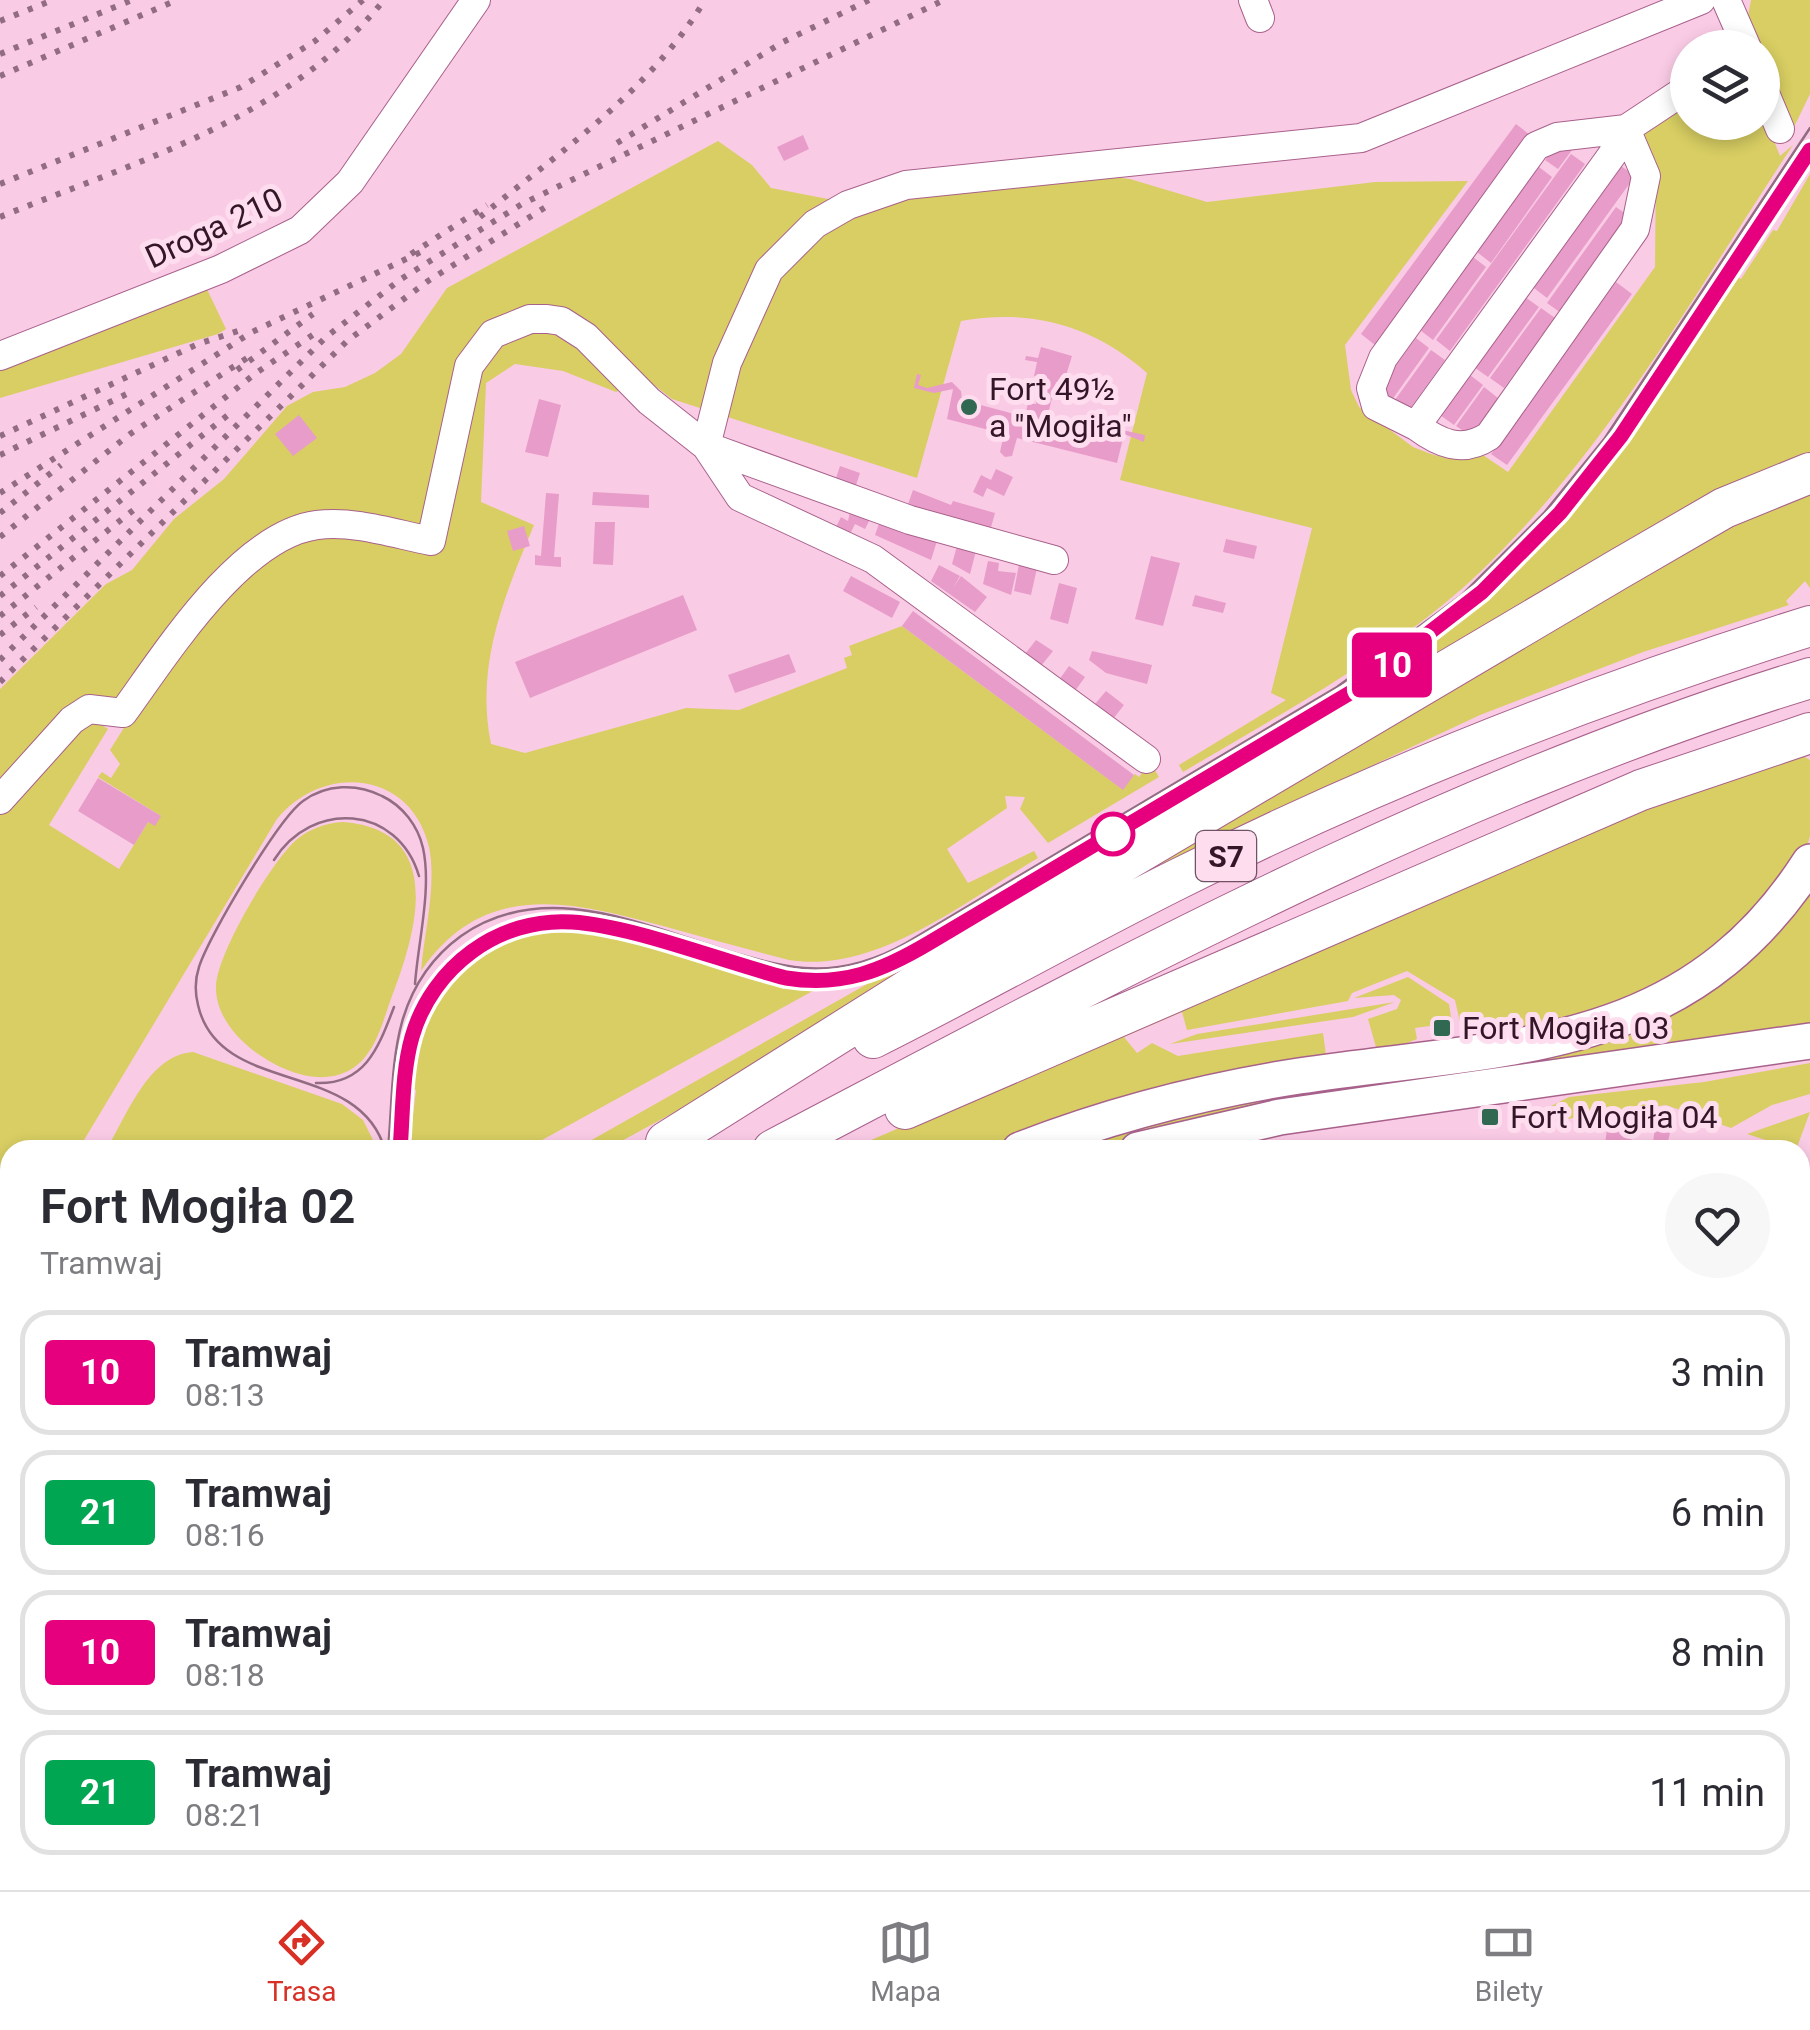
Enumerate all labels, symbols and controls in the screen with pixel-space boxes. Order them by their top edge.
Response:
map controls [1670,30,1780,140]
button: layers [1670,30,1780,140]
street label: Droga 210 [139,180,289,276]
place label: Fort 49½ a "Mogiła" [989,370,1132,445]
marker: Fort 49½ a "Mogiła" [958,396,980,418]
line badge: 10 [1347,632,1437,698]
text: 10 [1372,645,1412,686]
unlabelled marker [1092,813,1134,855]
road number: S7 [1196,831,1256,881]
place label: Fort Mogiła 03 [1462,1009,1670,1047]
marker: Fort Mogiła 03 [1431,1017,1453,1039]
place label: Fort Mogiła 04 [1510,1098,1718,1136]
marker: Fort Mogiła 04 [1479,1106,1501,1128]
button: heart [1665,1173,1770,1278]
text: Fort Mogiła 02 [40,1178,355,1235]
text: Tramwaj [40,1244,163,1282]
text: Tramwaj [185,1332,332,1376]
text: 3 min [1671,1351,1765,1395]
text: 10 [80,1352,120,1393]
text: 08:13 [185,1376,265,1414]
text: Tramwaj [185,1472,332,1516]
text: 6 min [1671,1491,1765,1535]
text: 21 [80,1492,120,1533]
text: 08:16 [185,1516,265,1554]
text: Tramwaj [185,1612,332,1656]
text: 8 min [1671,1631,1765,1675]
text: 10 [80,1632,120,1673]
text: 08:18 [185,1656,265,1694]
text: Tramwaj [185,1752,332,1796]
text: 11 min [1649,1771,1765,1815]
text: 21 [80,1772,120,1813]
text: 08:21 [185,1796,265,1834]
tab: Trasa [267,1915,336,2008]
tab: Mapa [870,1915,941,2008]
tab: Bilety [1475,1915,1543,2008]

